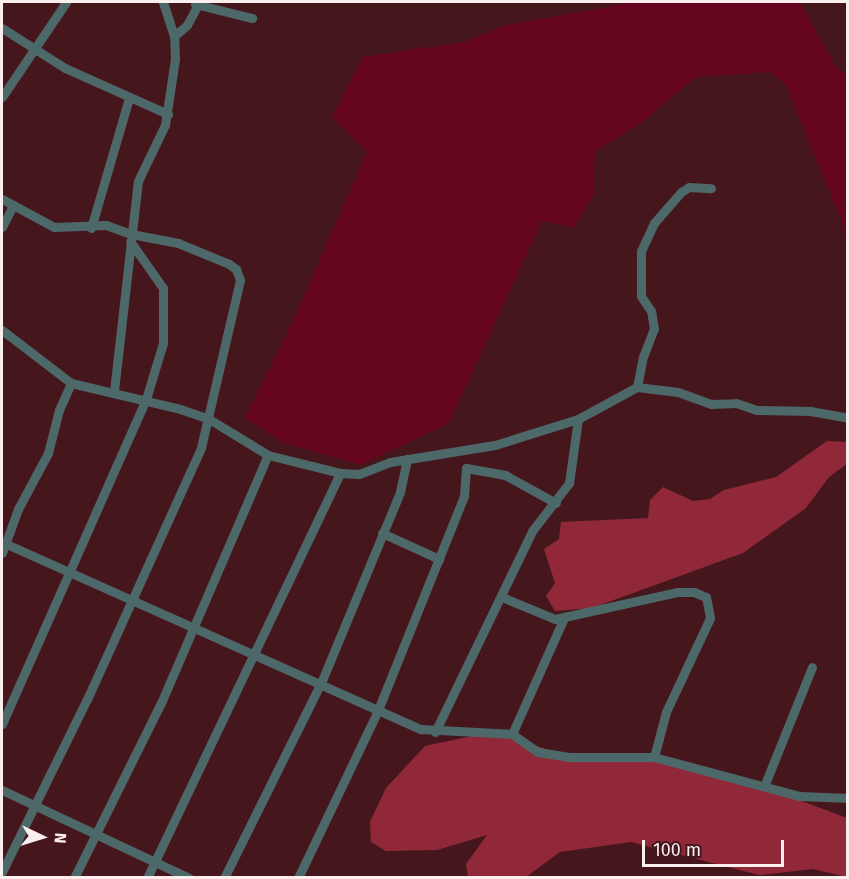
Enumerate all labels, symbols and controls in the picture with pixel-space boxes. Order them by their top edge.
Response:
north arrow [12,807,72,867]
scale bar [645,828,788,866]
text: N [51,832,70,844]
text: 100 m [653,839,701,861]

